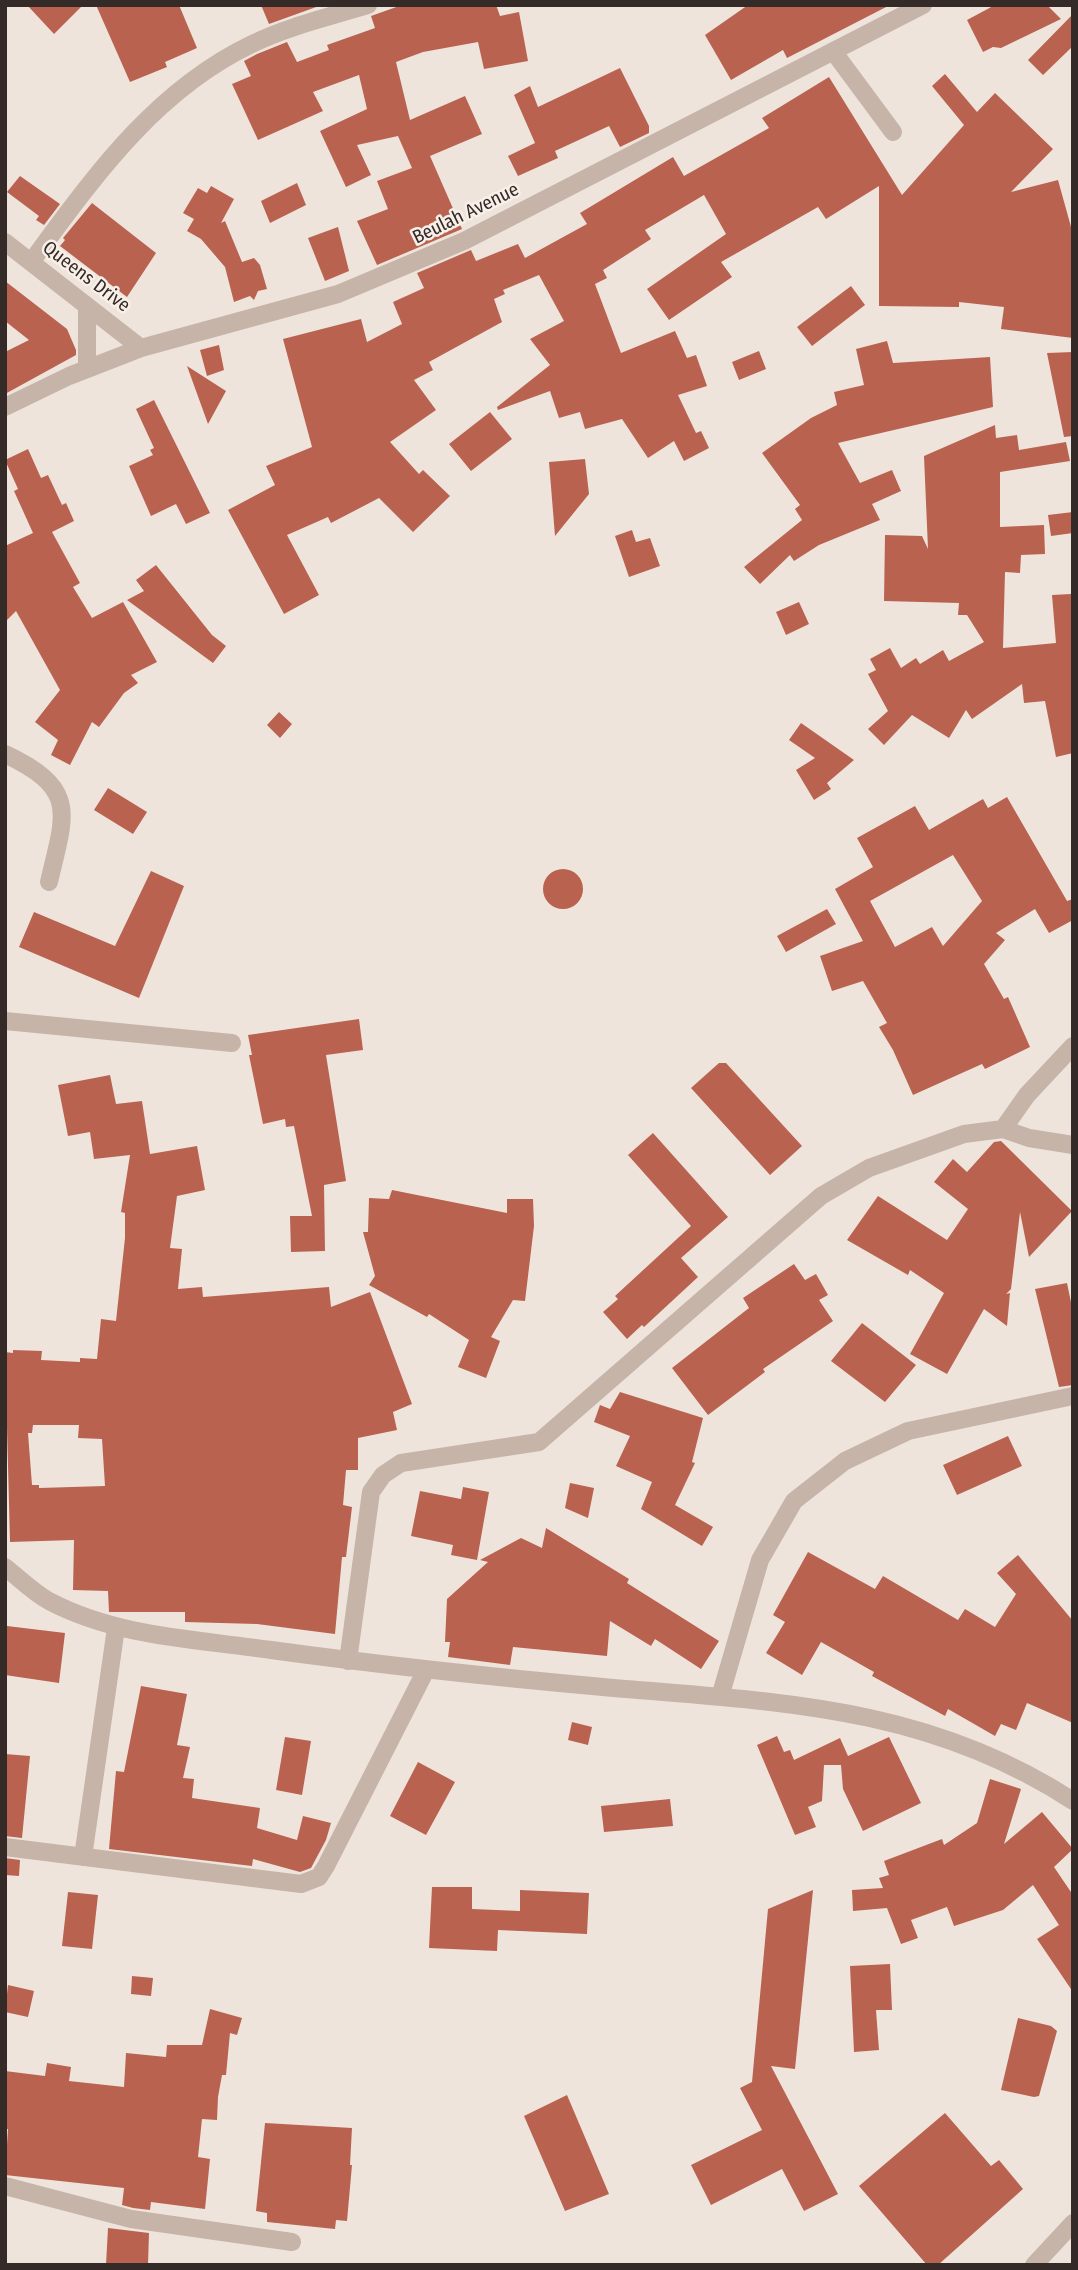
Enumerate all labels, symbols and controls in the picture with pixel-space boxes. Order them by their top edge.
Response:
street label: Beulah Avenue [409,178,523,250]
street label: Queens Drive [38,237,134,317]

